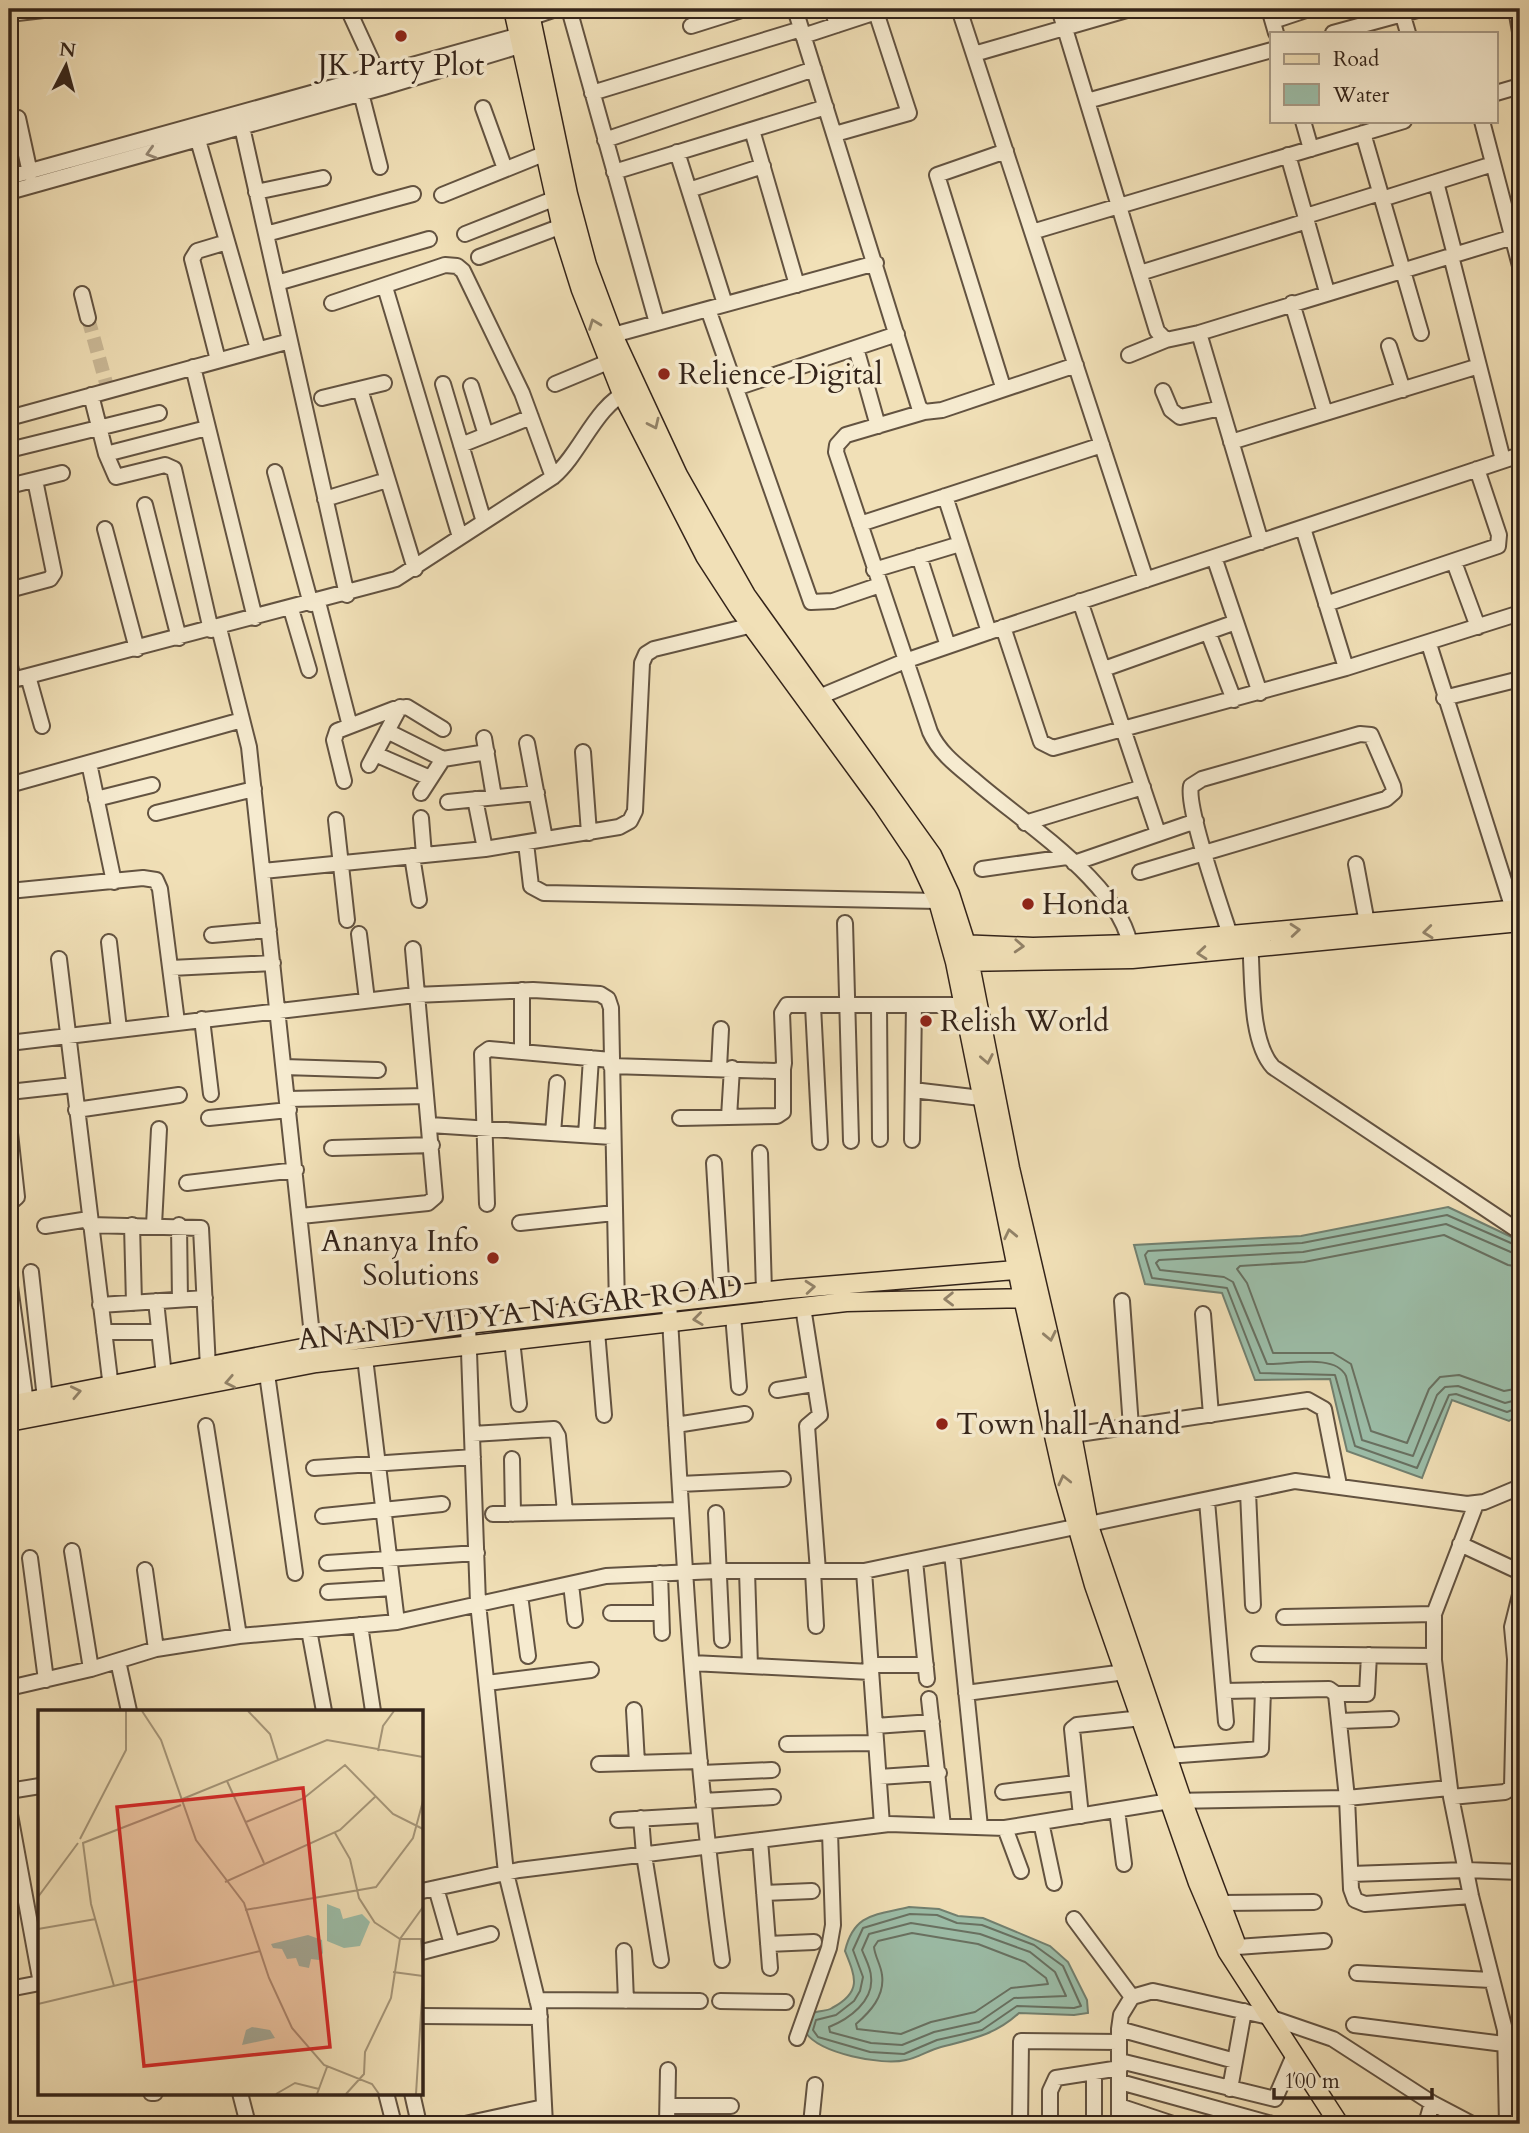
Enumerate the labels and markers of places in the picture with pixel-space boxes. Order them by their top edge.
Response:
marker: JK Party Plot [393,28,409,44]
place label: JK Party Plot [314,45,485,86]
place label: Relience Digital [678,354,883,395]
marker: Relience Digital [656,366,672,382]
place label: Honda [1042,884,1129,925]
marker: Honda [1020,896,1036,912]
place label: Relish World [940,1001,1109,1042]
marker: Relish World [918,1013,934,1029]
place label: Ananya Info Solutions [321,1221,479,1296]
marker: Ananya Info Solutions [485,1250,501,1266]
place label: Town hall Anand [956,1404,1181,1445]
marker: Town hall Anand [934,1416,950,1432]

